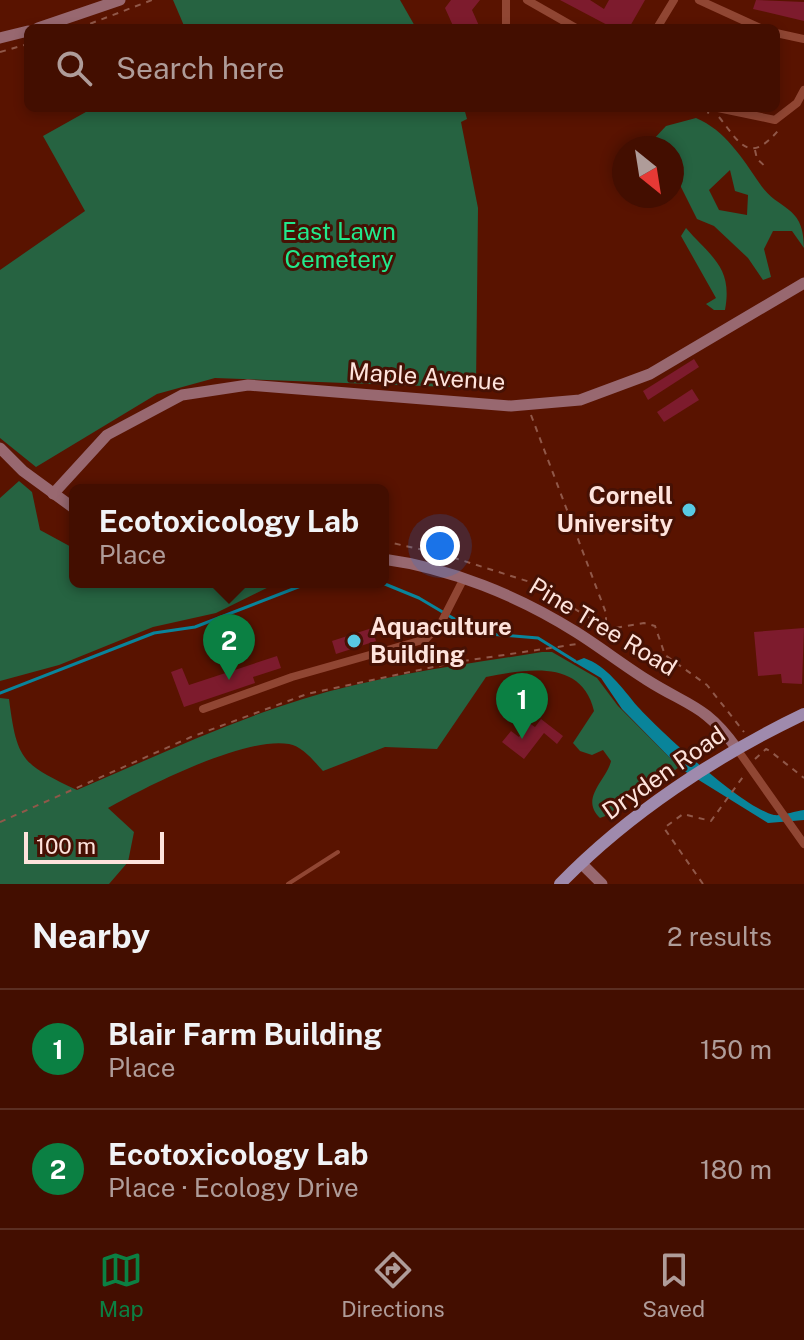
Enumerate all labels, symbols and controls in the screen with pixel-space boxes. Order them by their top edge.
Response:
search box [24,24,780,112]
icon: search [52,46,96,90]
text: Search here [116,50,284,86]
north arrow [612,136,684,208]
park label: East Lawn Cemetery [282,217,396,273]
street label: Maple Avenue [348,357,506,395]
place label: Cornell University [557,481,673,537]
popup [69,484,389,588]
marker: Cornell University [680,501,698,519]
text: Ecotoxicology Lab [99,503,359,539]
your location [420,526,460,566]
text: Place [99,539,166,570]
street label: Pine Tree Road [525,571,682,681]
place label: Aquaculture Building [370,612,512,668]
pin: 2 [203,614,255,680]
marker: Aquaculture Building [345,632,363,650]
pin: 1 [496,673,548,739]
street label: Dryden Road [597,720,730,825]
scale bar [24,828,164,864]
text: 100 m [36,833,96,859]
text: Nearby [32,916,150,956]
text: 2 results [667,921,772,952]
text: Blair Farm Building [108,1016,382,1052]
text: 1 [52,1034,64,1065]
text: 150 m [700,1034,772,1065]
text: Place [108,1052,175,1083]
text: Ecotoxicology Lab [108,1136,368,1172]
text: 2 [50,1154,66,1185]
text: 180 m [700,1154,772,1185]
text: Place · Ecology Drive [108,1172,359,1203]
tab: Map [99,1248,144,1322]
tab: Directions [341,1248,445,1322]
tab: Saved [642,1248,705,1322]

